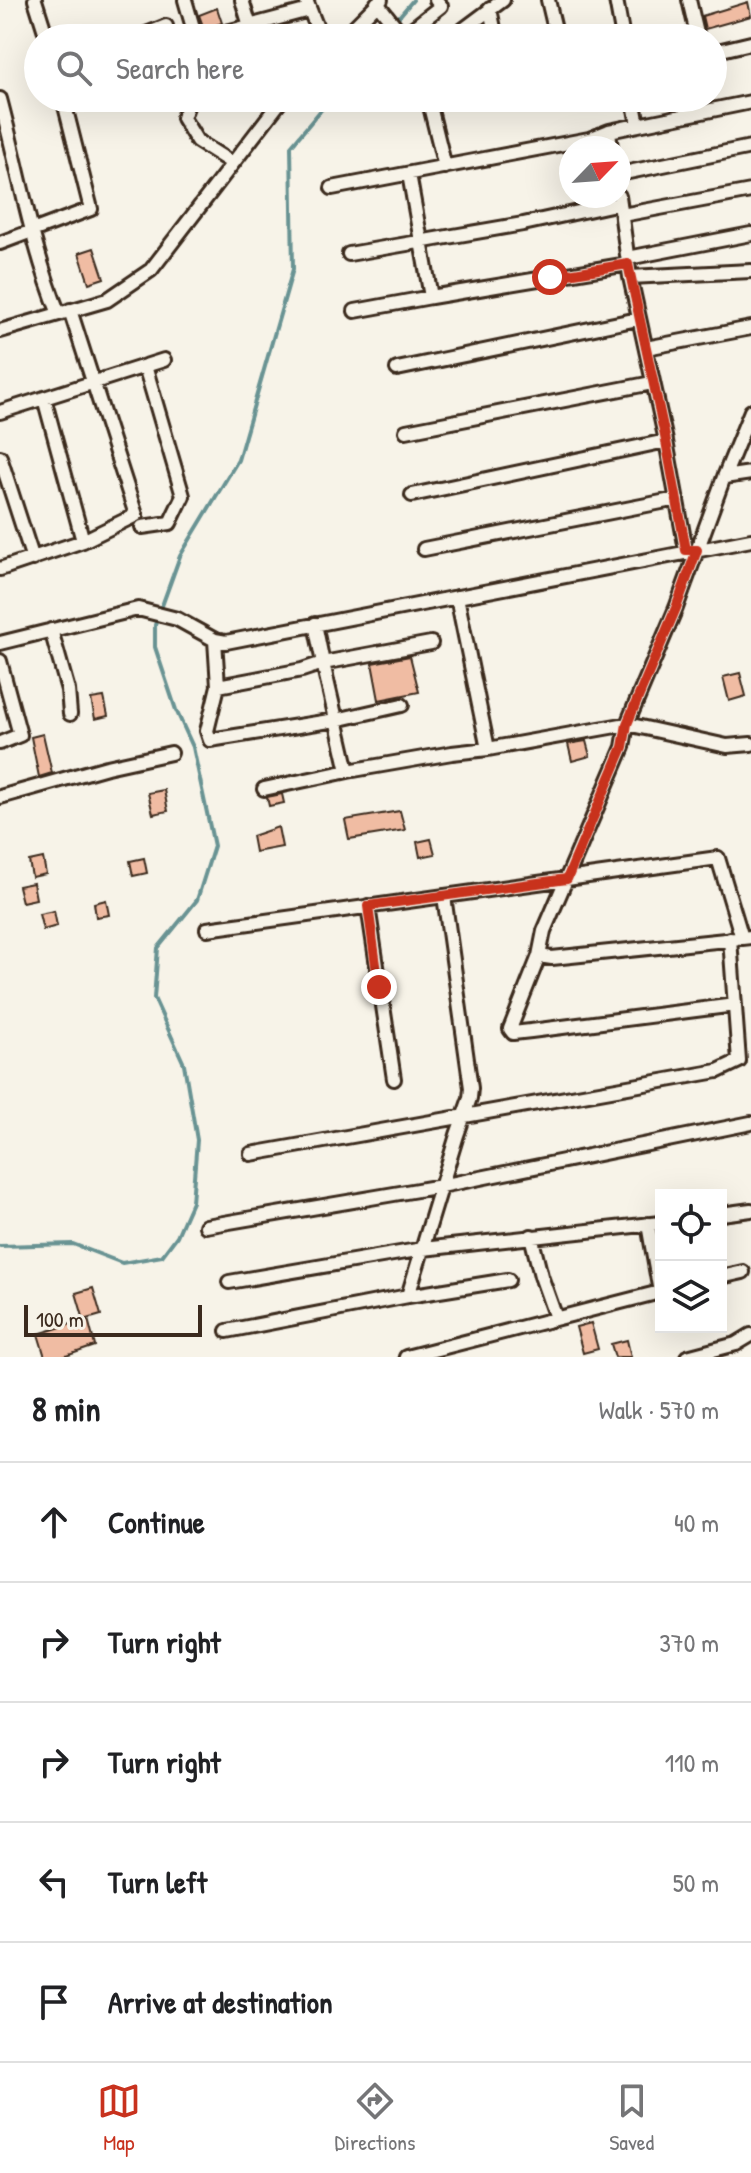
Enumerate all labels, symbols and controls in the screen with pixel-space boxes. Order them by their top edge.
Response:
search box [24,24,727,112]
icon: search [52,46,96,90]
text: Search here [116,48,244,88]
north arrow [559,136,631,208]
route start [532,259,568,295]
route end [361,969,397,1005]
map controls [655,1189,727,1333]
button: locate [655,1189,727,1261]
button: layers [655,1261,727,1333]
scale bar [24,1301,202,1337]
text: 100 m [36,1304,84,1334]
text: 8 min [32,1386,101,1432]
text: Walk · 570 m [599,1392,719,1427]
icon: ahead [32,1500,76,1544]
text: Continue [108,1502,205,1542]
text: 40 m [674,1505,719,1540]
icon: right [32,1620,76,1664]
text: Turn right [108,1622,221,1662]
text: 370 m [659,1625,719,1660]
icon: right [32,1740,76,1784]
text: Turn right [108,1742,221,1782]
text: 110 m [665,1745,719,1780]
icon: left [32,1860,76,1904]
text: Turn left [108,1862,207,1902]
text: 50 m [673,1865,719,1900]
icon: arrive [32,1980,76,2024]
text: Arrive at destination [108,1982,333,2022]
tab: Map [97,2079,141,2157]
tab: Directions [335,2079,416,2157]
tab: Saved [609,2079,654,2157]

